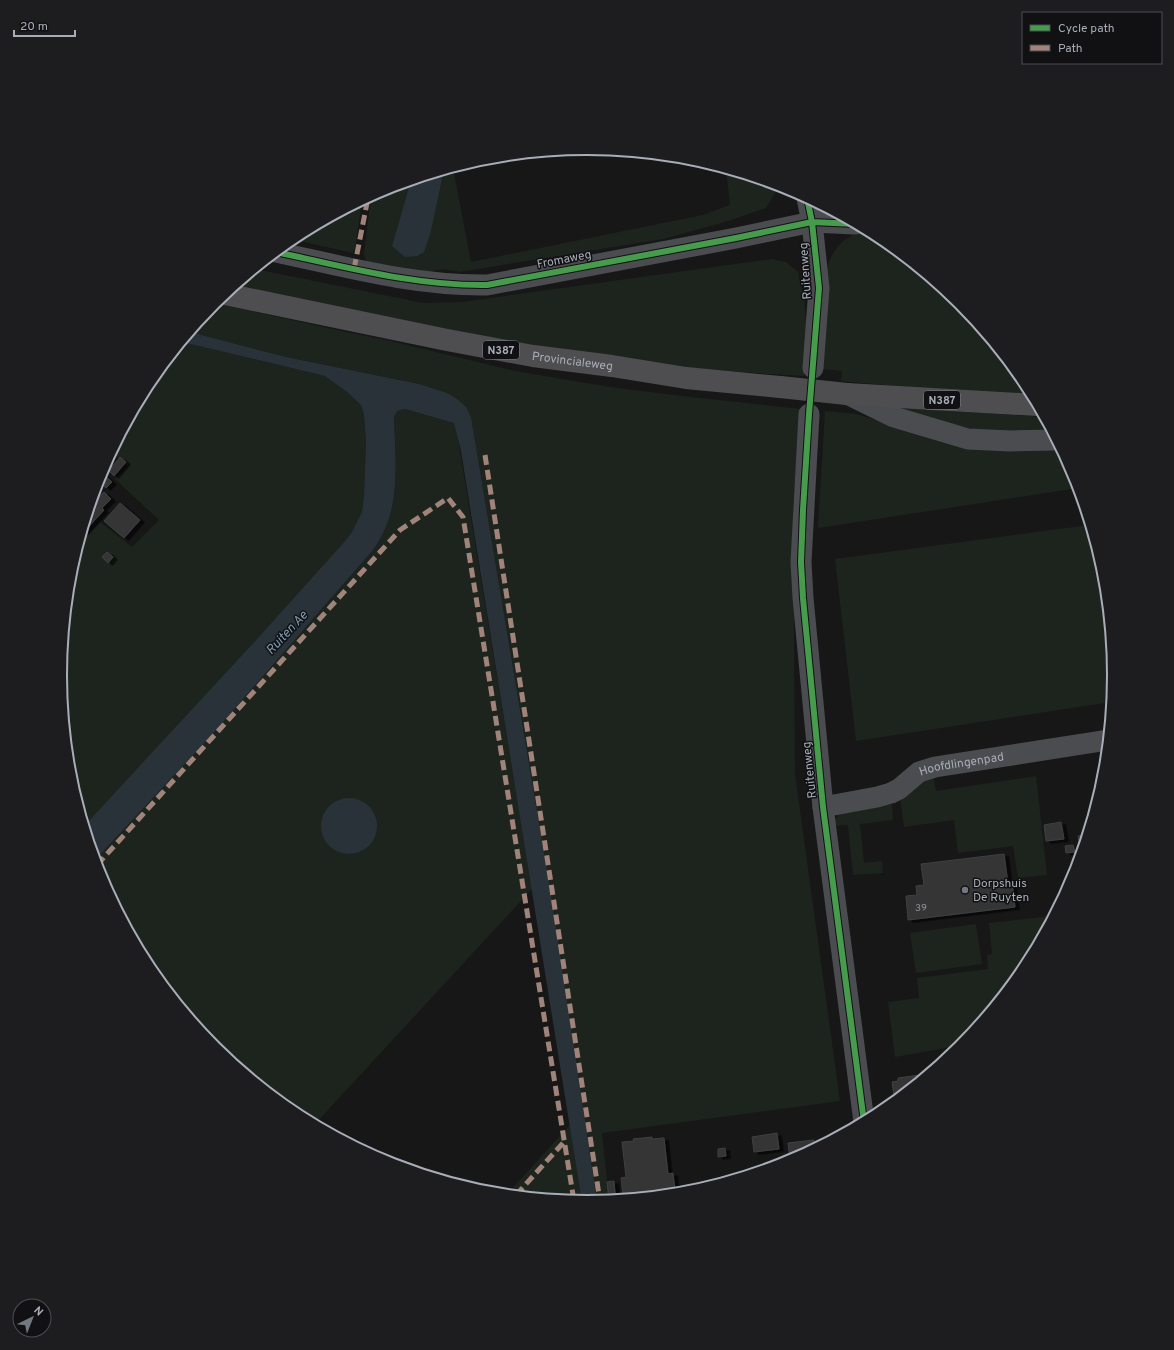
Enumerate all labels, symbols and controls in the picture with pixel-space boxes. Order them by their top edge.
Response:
scale bar [14,12,75,38]
legend [1022,12,1162,64]
text: 20 m [20,19,48,35]
text: Cycle path [1058,21,1115,37]
text: Path [1058,41,1083,57]
street label: Ruitenweg [796,242,816,300]
street label: Fromaweg [536,247,593,273]
road number: N387 [483,341,519,359]
street label: Provincialeweg [531,349,614,375]
road number: N387 [924,391,960,409]
water label: Ruiten Ae [263,608,312,659]
street label: Ruitenweg [799,741,821,799]
street label: Hoofdlingenpad [917,749,1005,780]
place label: Dorpshuis De Ruyten [973,876,1029,906]
marker: Dorpshuis De Ruyten [960,885,970,895]
house number: 39 [915,902,927,915]
north arrow [12,1298,52,1338]
text: N [30,1304,46,1319]

